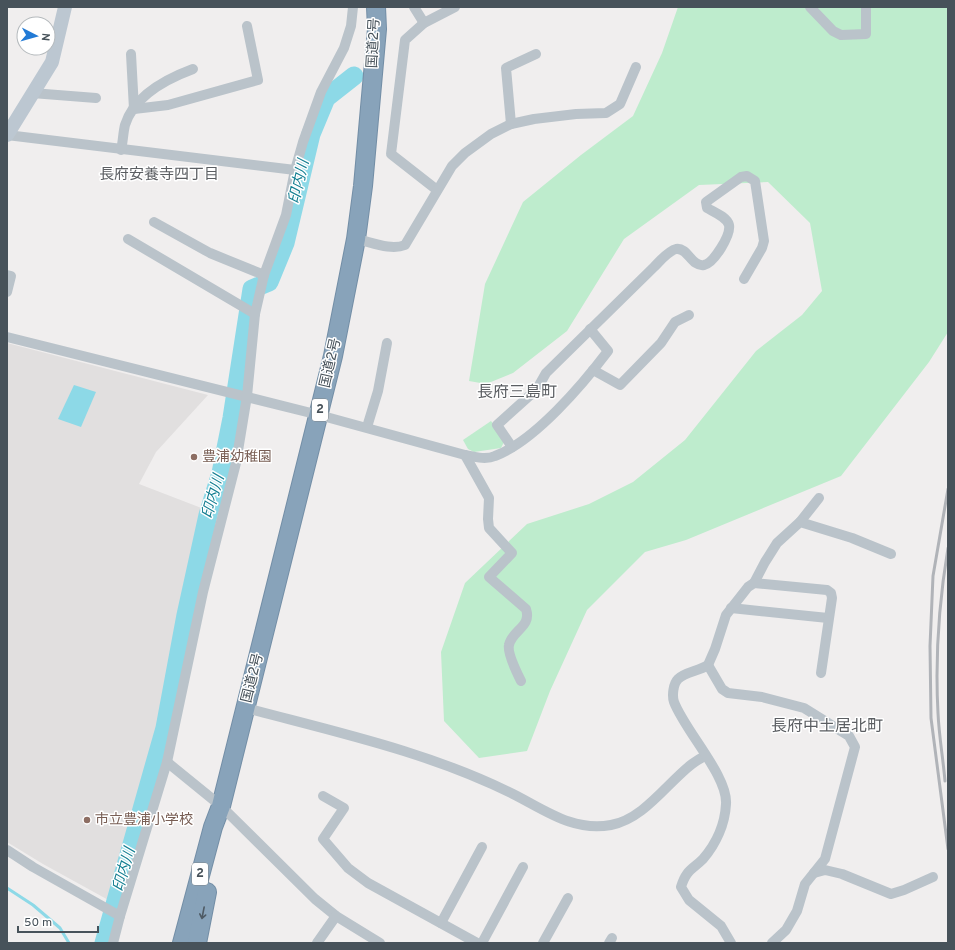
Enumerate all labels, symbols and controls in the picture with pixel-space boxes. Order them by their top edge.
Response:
north arrow [16,16,56,56]
street label: 国道2号 [364,17,384,69]
text: N [38,32,52,42]
water label: 印内川 [286,156,315,206]
district label: 長府安養寺四丁目 [99,166,219,185]
street label: 国道2号 [317,336,345,390]
district label: 長府三島町 [477,383,557,403]
road number: 2 [312,399,328,421]
place label: 豊浦幼稚園 [202,449,272,466]
marker: 豊浦幼稚園 [189,452,199,462]
water label: 印内川 [199,471,230,521]
street label: 国道2号 [239,651,267,705]
district label: 長府中土居北町 [771,717,883,737]
place label: 市立豊浦小学校 [95,812,193,829]
marker: 市立豊浦小学校 [82,815,92,825]
water label: 印内川 [110,844,141,894]
road number: 2 [192,863,208,885]
one-way arrow [199,907,207,920]
scale bar [18,908,98,934]
text: 50 m [24,915,52,931]

